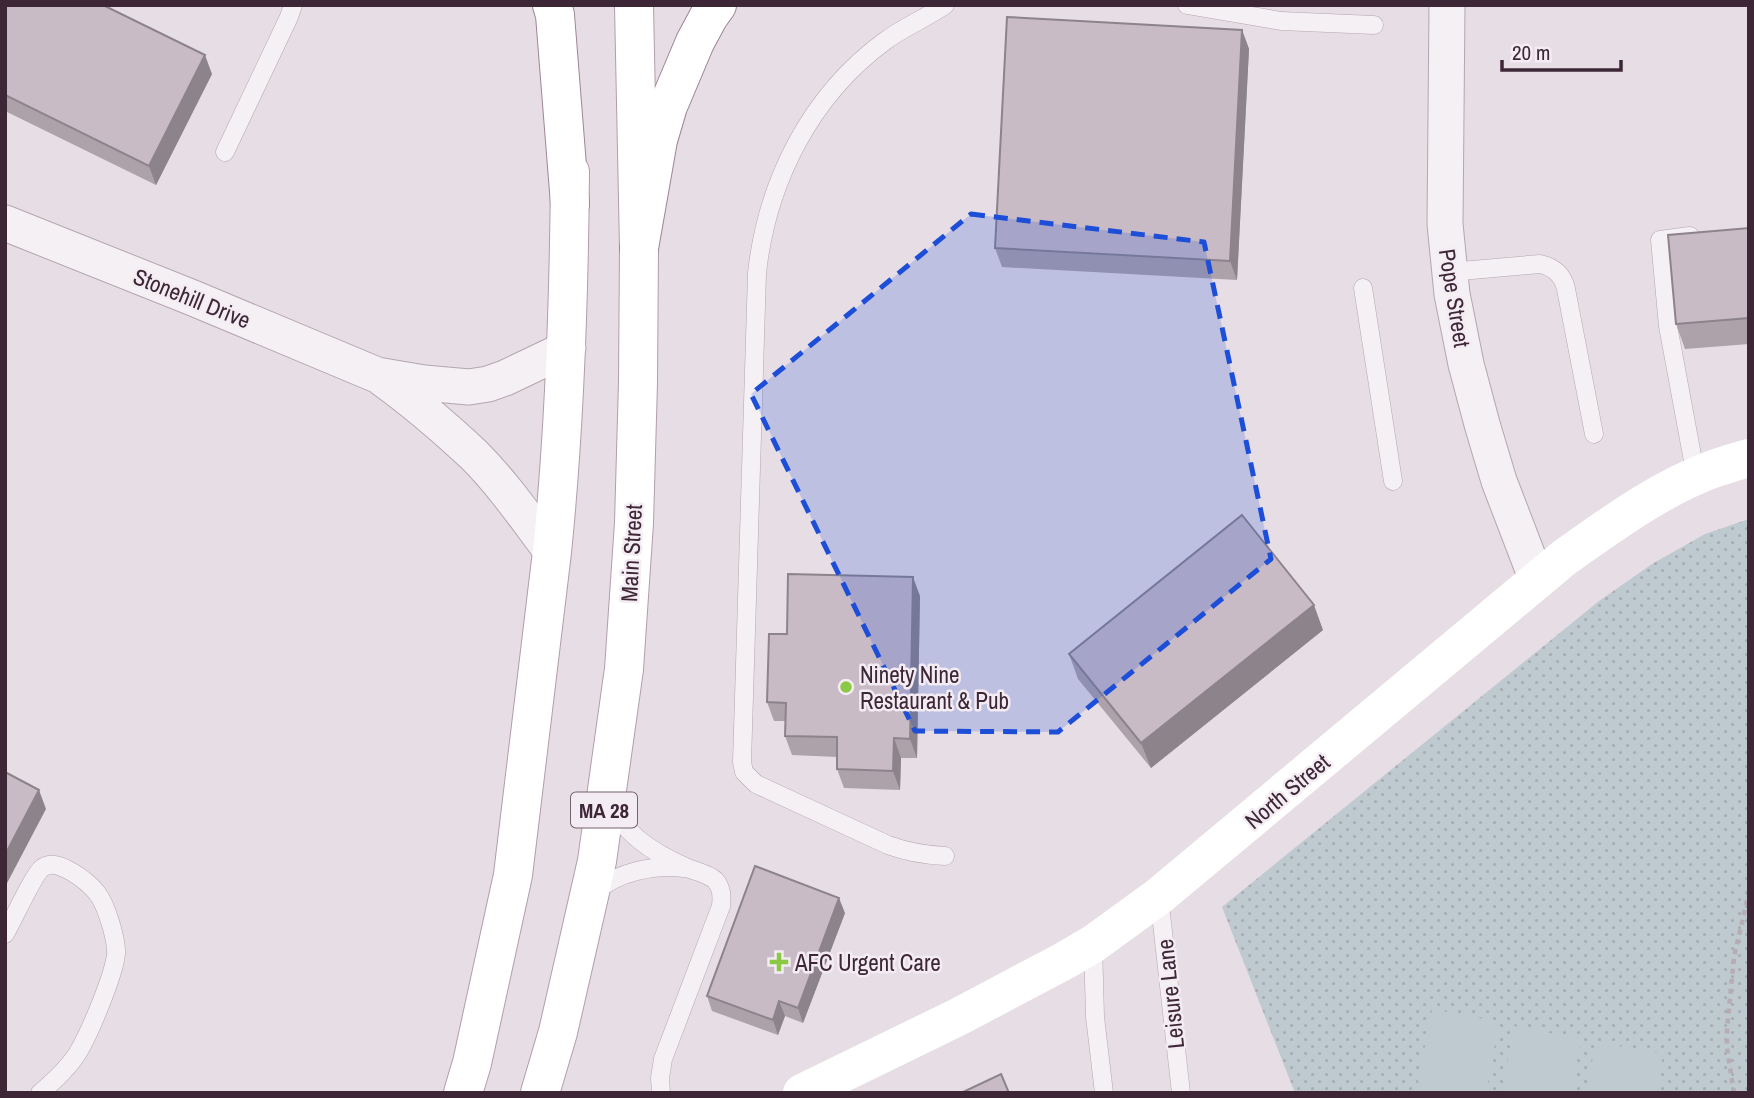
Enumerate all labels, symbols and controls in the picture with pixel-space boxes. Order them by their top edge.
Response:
scale bar [1502,28,1621,72]
text: 20 m [1512,38,1550,67]
street label: Pope Street [1432,246,1478,350]
street label: Stonehill Drive [129,260,255,336]
street label: Main Street [613,504,649,602]
place label: Ninety Nine Restaurant & Pub [860,659,1009,716]
marker: Ninety Nine Restaurant & Pub [838,679,854,695]
street label: North Street [1238,746,1336,836]
road number: MA 28 [571,792,637,828]
street label: Leisure Lane [1149,938,1191,1050]
place label: AFC Urgent Care [794,947,941,978]
marker: AFC Urgent Care [769,952,789,972]

